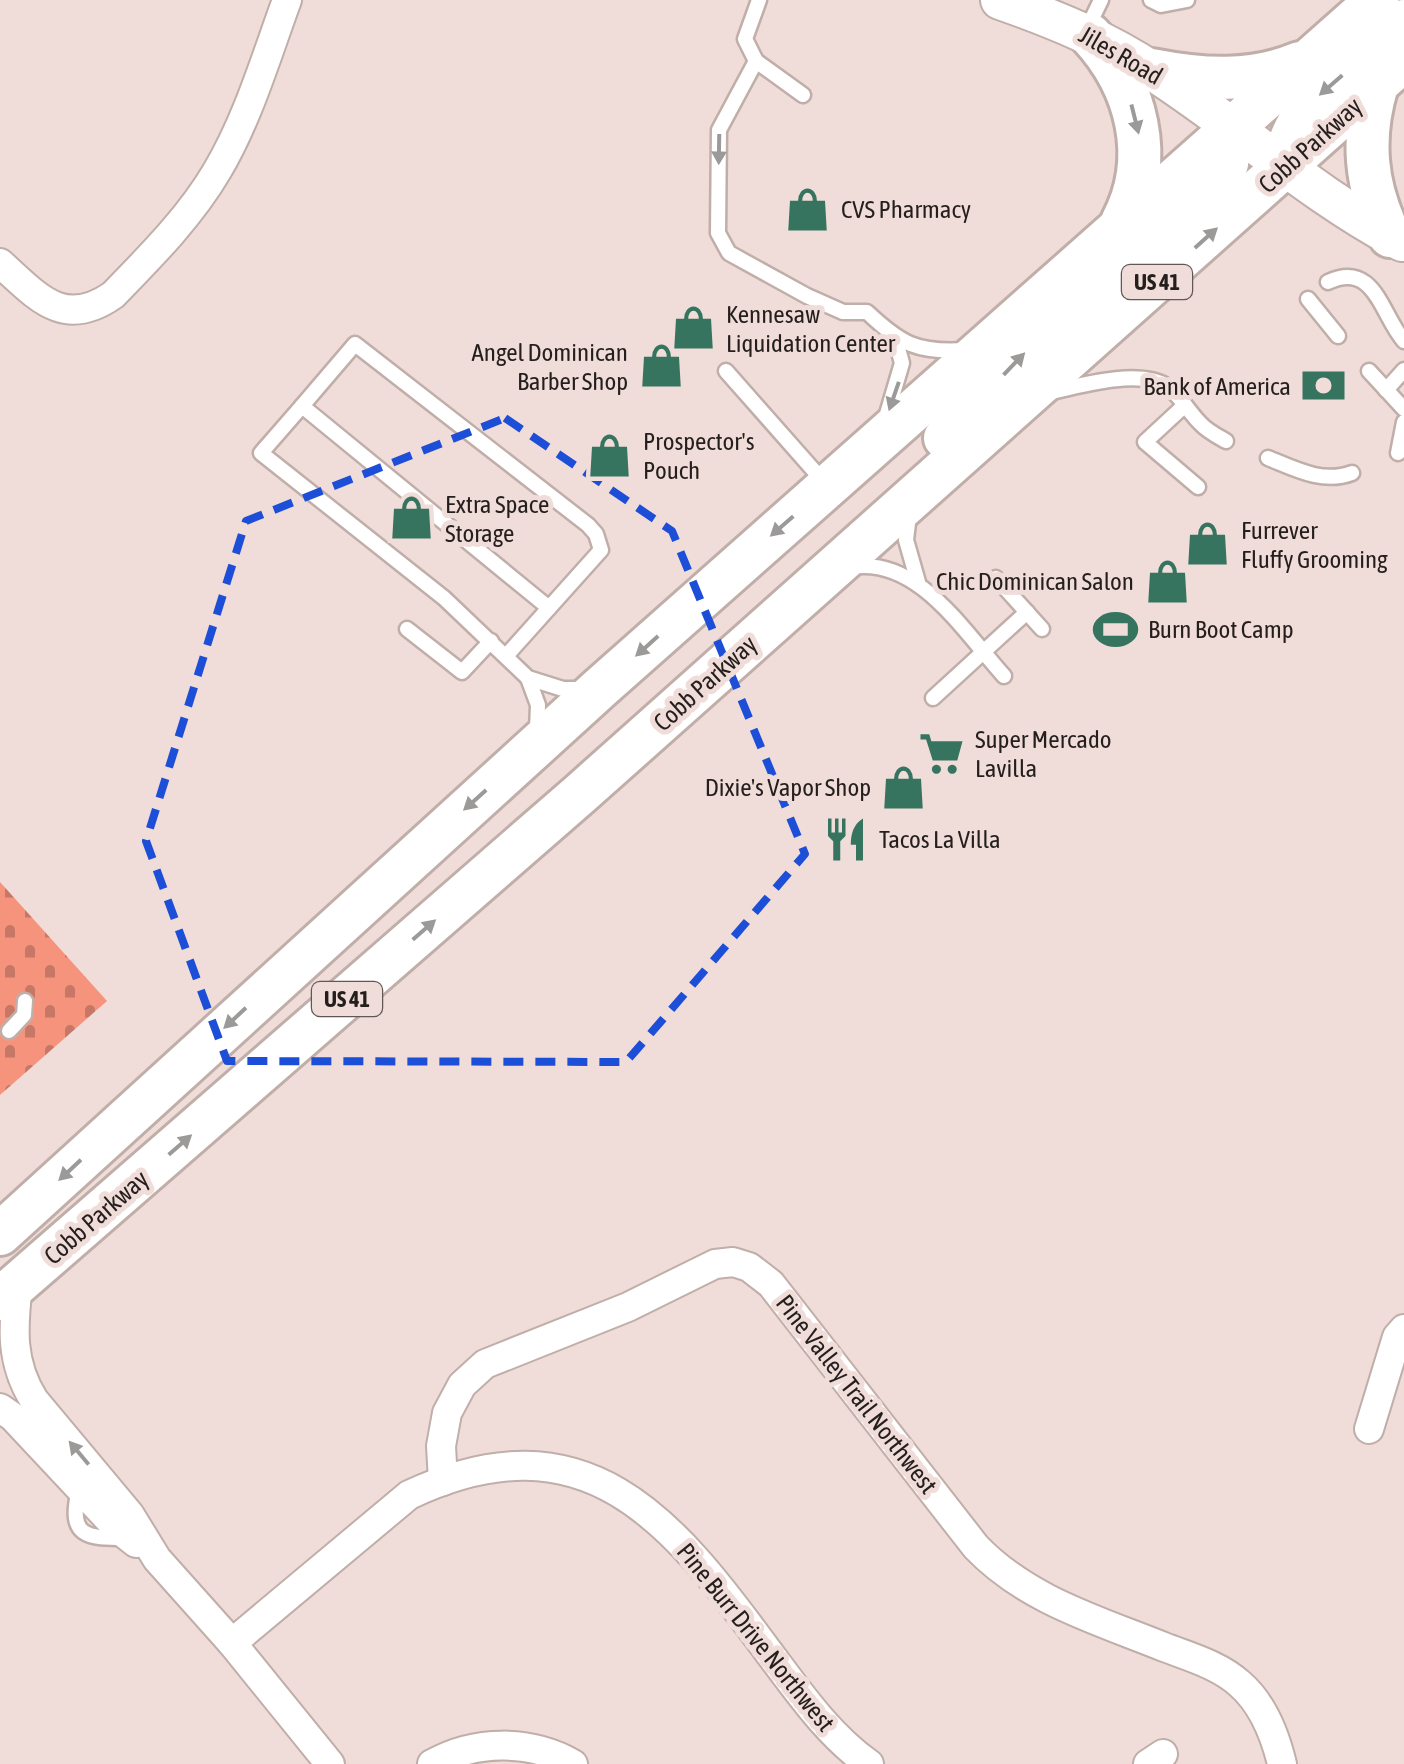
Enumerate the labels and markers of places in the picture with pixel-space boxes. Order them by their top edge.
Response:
shop icon: CVS Pharmacy [784,185,832,233]
place label: CVS Pharmacy [841,195,971,223]
place label: Kennesaw Liquidation Center [726,300,896,357]
shop icon: Kennesaw Liquidation Center [669,304,717,352]
place label: Angel Dominican Barber Shop [472,338,628,395]
shop icon: Angel Dominican Barber Shop [637,342,685,390]
bank icon: Bank of America [1300,362,1348,410]
place label: Bank of America [1143,372,1291,400]
place label: Prospector's Pouch [643,427,755,484]
shop icon: Prospector's Pouch [586,431,634,479]
place label: Extra Space Storage [445,490,549,547]
shop icon: Extra Space Storage [388,494,436,542]
place label: Furrever Fluffy Grooming [1241,516,1388,573]
shop icon: Furrever Fluffy Grooming [1184,520,1232,568]
shop icon: Chic Dominican Salon [1143,557,1191,605]
place label: Chic Dominican Salon [936,567,1134,595]
sports icon: Burn Boot Camp [1091,605,1139,653]
place label: Burn Boot Camp [1148,615,1294,643]
place label: Super Mercado Lavilla [975,725,1112,782]
supermarket icon: Super Mercado Lavilla [918,729,966,777]
shop icon: Dixie's Vapor Shop [880,763,928,811]
place label: Dixie's Vapor Shop [705,773,871,801]
restaurant icon: Tacos La Villa [822,815,870,863]
place label: Tacos La Villa [879,825,1001,853]

